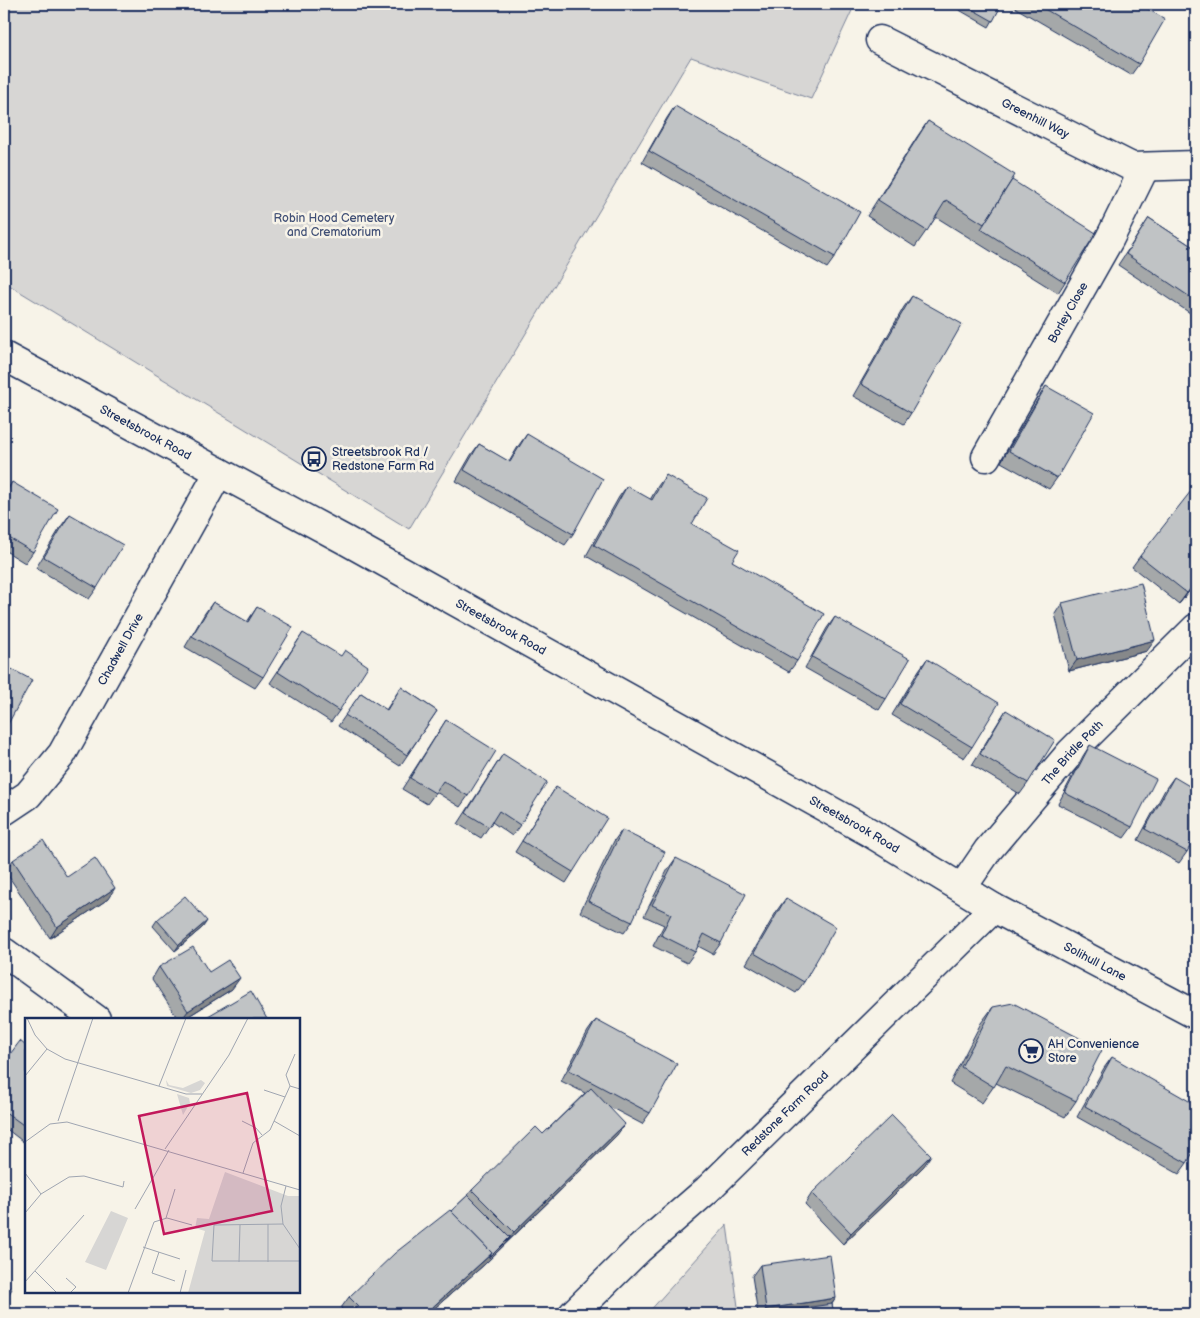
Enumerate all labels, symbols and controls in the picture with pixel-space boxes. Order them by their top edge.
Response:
street label: Greenhill Way [999,95,1072,142]
park label: Robin Hood Cemetery and Crematorium [274,211,395,240]
street label: Borley Close [1045,280,1091,346]
street label: Streetsbrook Road [97,402,194,464]
place label: Streetsbrook Rd / Redstone Farm Rd [332,445,434,474]
bus stop icon: Streetsbrook Rd / Redstone Farm Rd [301,446,327,472]
street label: Streetsbrook Road [453,596,549,659]
street label: Chadwell Drive [95,611,147,688]
street label: The Bridle Path [1039,717,1107,789]
street label: Streetsbrook Road [806,793,902,857]
street label: Solihull Lane [1061,939,1129,985]
inset map [25,1018,300,1293]
place label: AH Convenience Store [1048,1037,1139,1066]
supermarket icon: AH Convenience Store [1018,1038,1044,1064]
street label: Redstone Farm Road [739,1068,832,1160]

